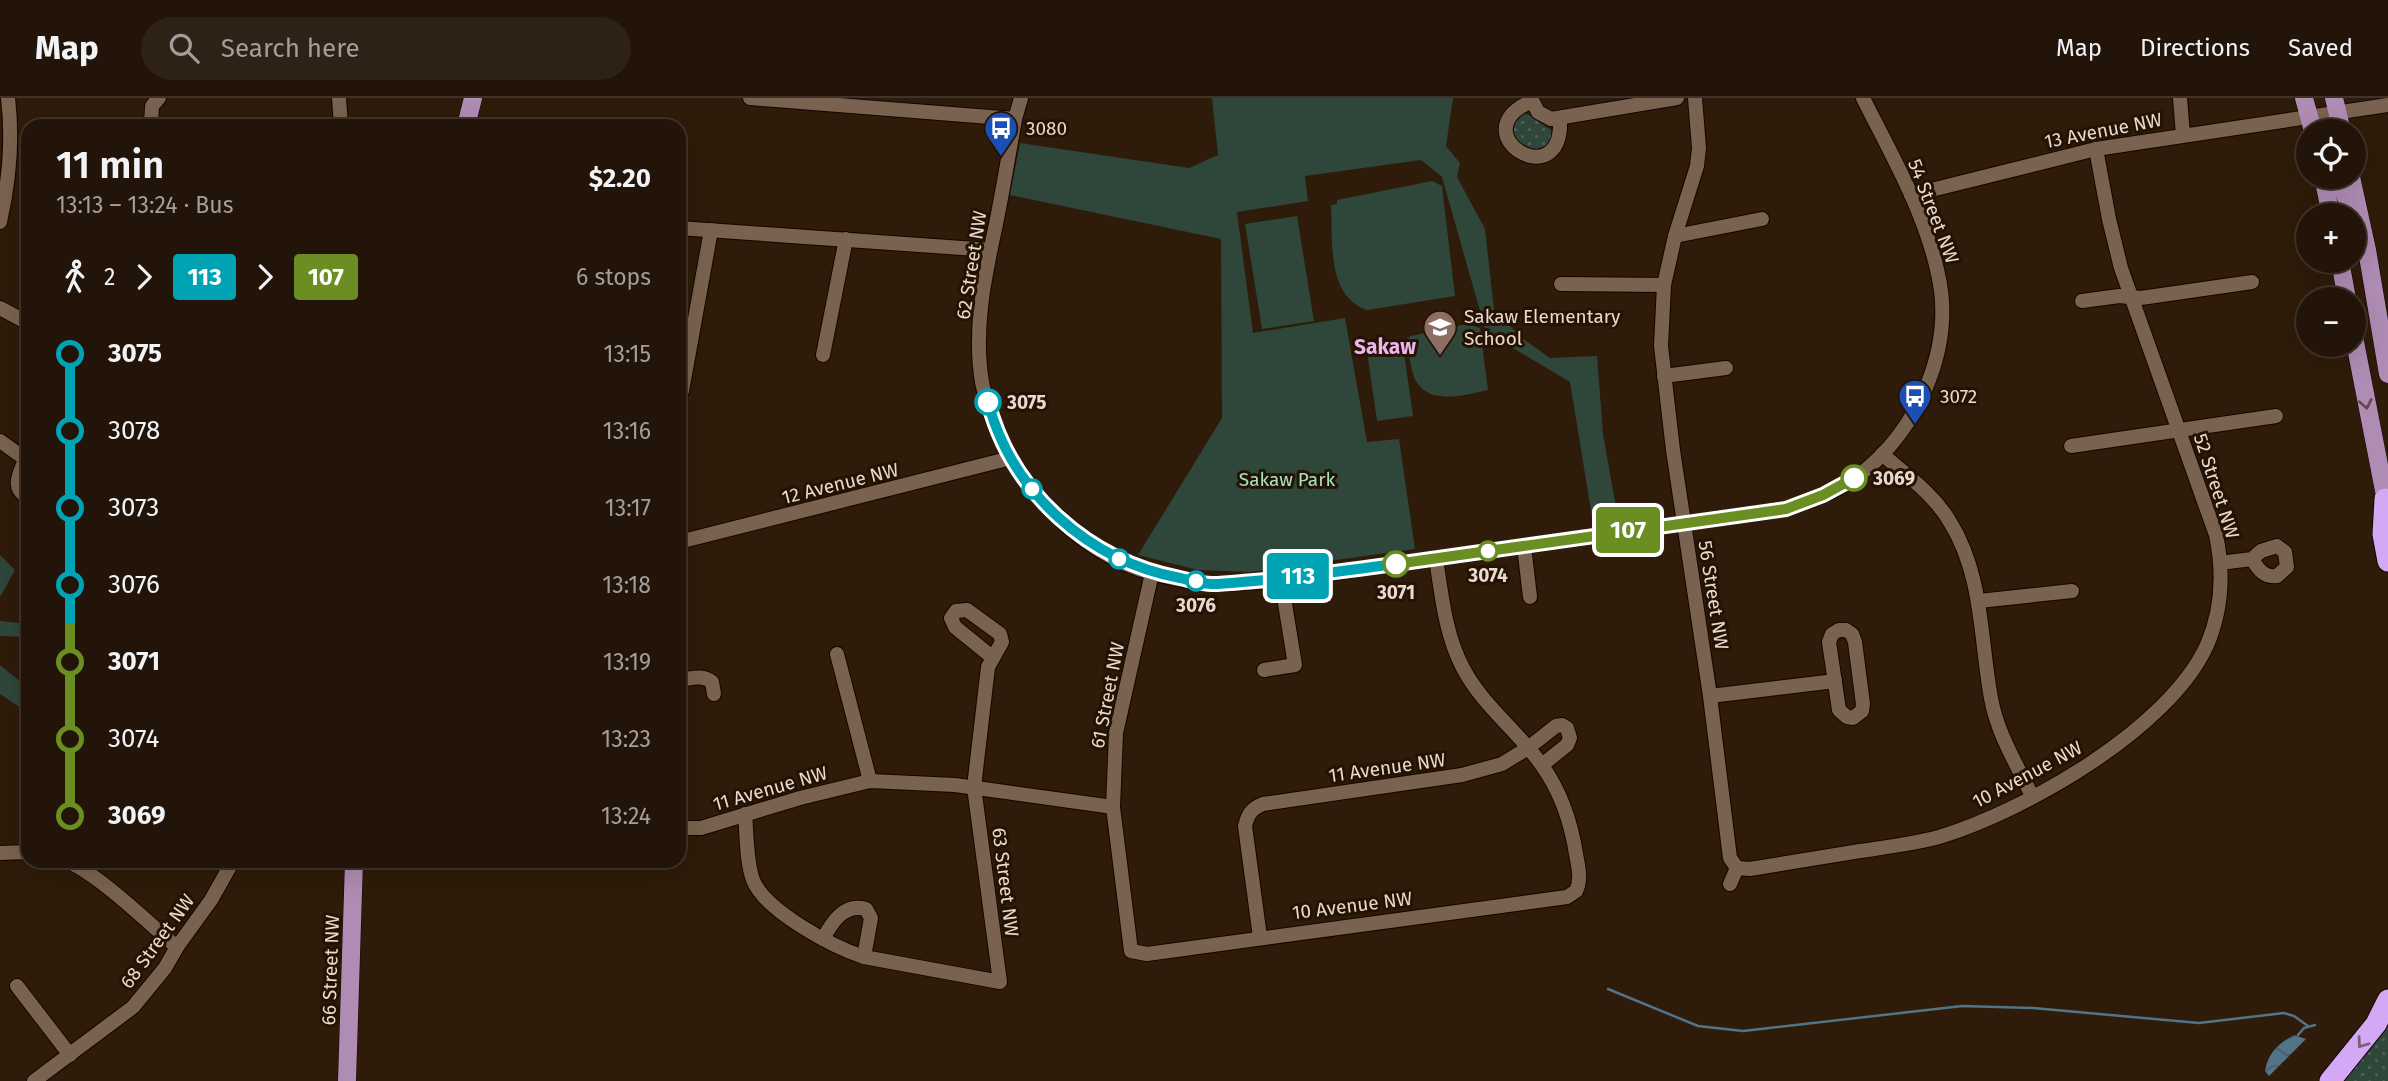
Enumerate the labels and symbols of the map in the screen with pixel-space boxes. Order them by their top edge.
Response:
street label: 13 Avenue NW [2042,108,2164,153]
bus stop icon: 3080 [982,109,1020,158]
place label: 3080 [1026,117,1067,140]
street label: 54 Street NW [1903,156,1964,267]
street label: 62 Street NW [952,209,991,321]
place label: Sakaw Elementary School [1464,305,1621,350]
school or university icon: Sakaw Elementary School [1421,308,1459,357]
district label: Sakaw [1354,334,1416,360]
bus stop icon: 3072 [1896,377,1934,426]
place label: 3072 [1940,385,1977,408]
marker: 3075 [975,389,1001,415]
place label: 3075 [1006,391,1046,414]
one-way arrow [2358,398,2373,410]
street label: 52 Street NW [2189,431,2244,542]
street label: 12 Avenue NW [779,458,901,509]
marker: 3069 [1841,465,1867,491]
place label: 3069 [1872,467,1915,490]
park label: Sakaw Park [1239,468,1335,491]
unlabelled marker [1022,479,1042,499]
line badge: 107 [1588,507,1668,553]
street label: 56 Street NW [1694,539,1734,651]
marker: 3074 [1478,541,1498,561]
unlabelled marker [1109,549,1129,569]
marker: 3071 [1383,551,1409,577]
line badge: 113 [1258,553,1338,599]
place label: 3074 [1467,564,1508,587]
marker: 3076 [1186,571,1206,591]
place label: 3071 [1376,581,1415,604]
place label: 3076 [1175,594,1216,617]
street label: 61 Street NW [1086,640,1129,750]
street label: 10 Avenue NW [1969,736,2086,813]
street label: 11 Avenue NW [1327,748,1447,787]
street label: 11 Avenue NW [710,761,830,816]
street label: 63 Street NW [987,826,1024,938]
street label: 10 Avenue NW [1291,887,1414,924]
street label: 68 Street NW [116,889,199,993]
street label: 66 Street NW [317,914,344,1026]
one-way arrow [2358,1035,2370,1047]

